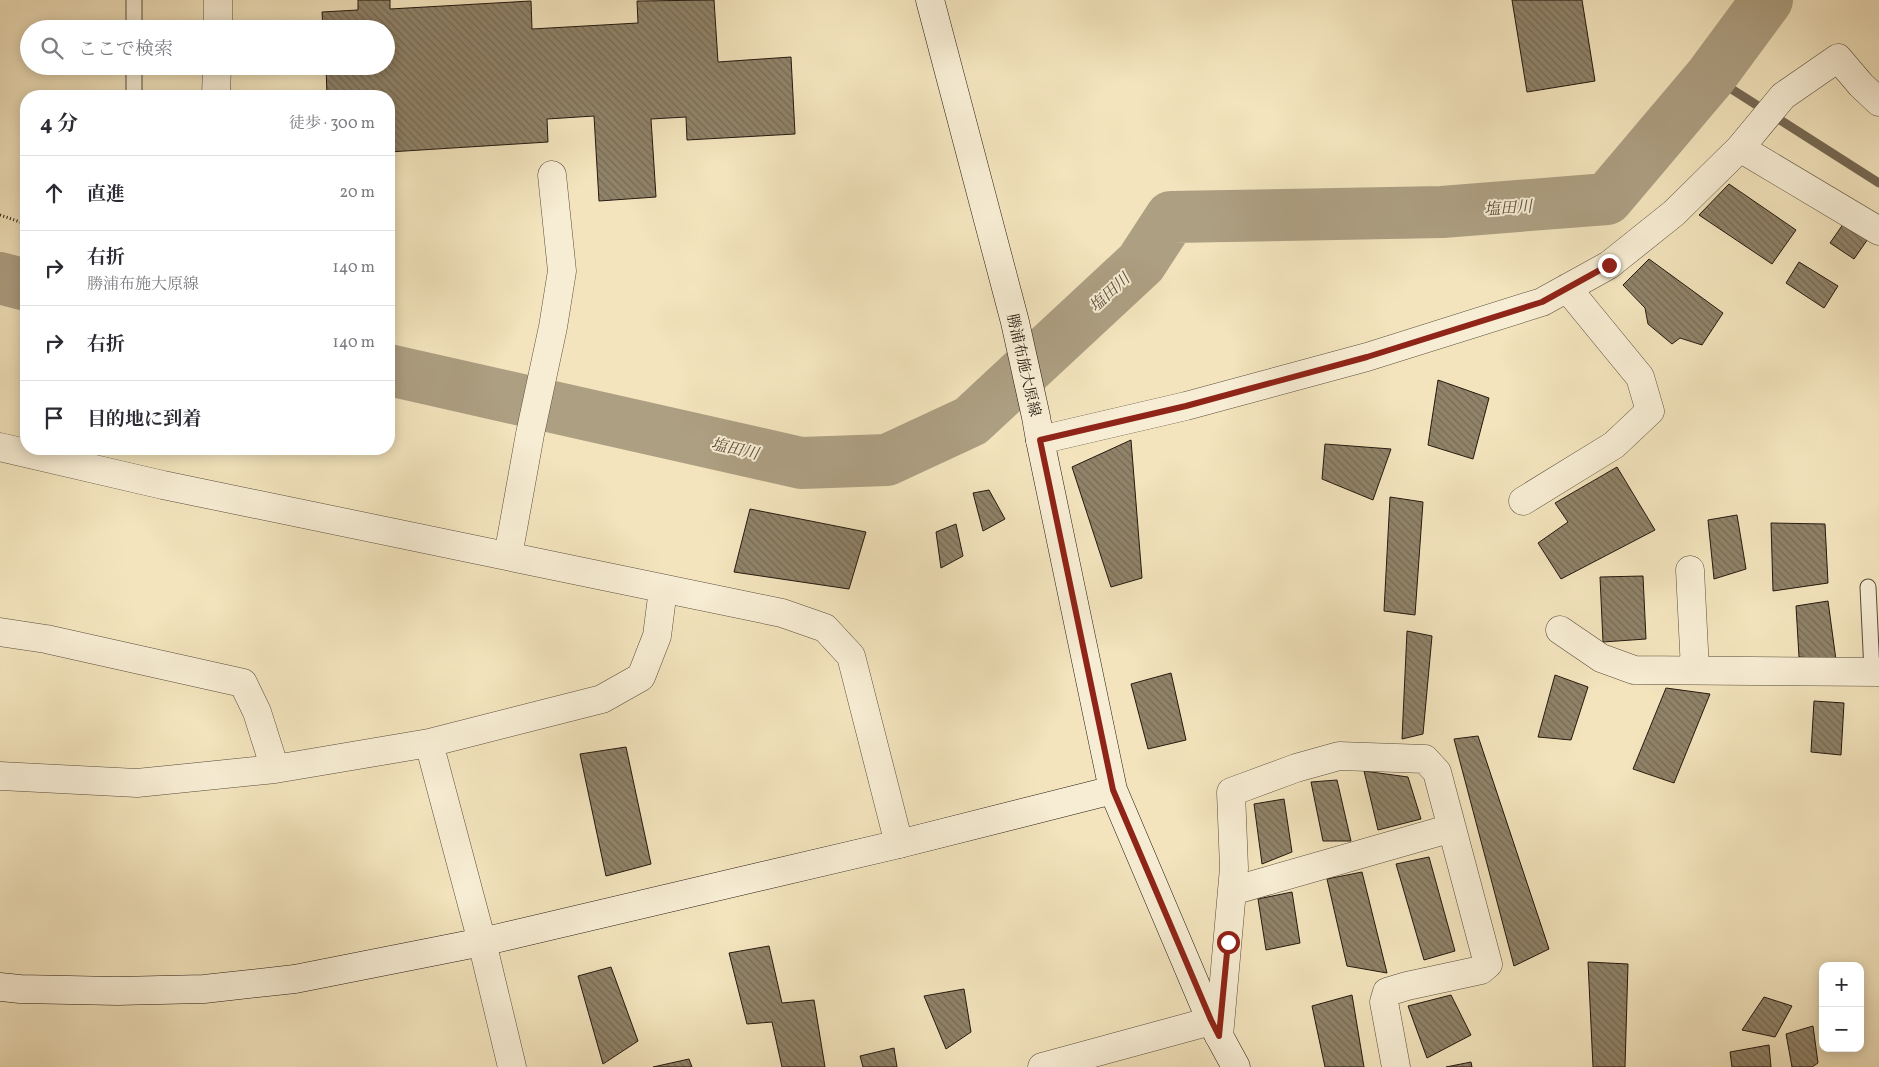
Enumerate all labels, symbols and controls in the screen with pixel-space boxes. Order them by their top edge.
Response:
search box [20,20,395,75]
icon: search [38,34,66,62]
text: ここで検索 [78,37,173,63]
text: 4 分 [40,110,78,139]
text: 徒歩 · 300 m [289,113,375,135]
icon: ahead [40,179,68,207]
text: 直進 [87,182,125,208]
text: 20 m [340,182,375,204]
water label: 塩田川 [1483,196,1535,222]
text: 右折 [87,245,125,271]
icon: right [40,254,68,282]
route end [1598,254,1621,277]
text: 140 m [333,257,375,279]
water label: 塩田川 [1085,268,1137,318]
text: 勝浦布施大原線 [87,274,199,296]
street label: 勝浦布施大原線 [1000,312,1045,419]
icon: right [40,329,68,357]
text: 右折 [87,332,125,358]
text: 140 m [333,332,375,354]
icon: arrive [40,404,68,432]
text: 目的地に到着 [87,407,201,433]
water label: 塩田川 [709,434,762,467]
route start [1217,931,1240,954]
map controls [1819,962,1864,1052]
button: + [1819,962,1864,1007]
button: − [1819,1007,1864,1052]

